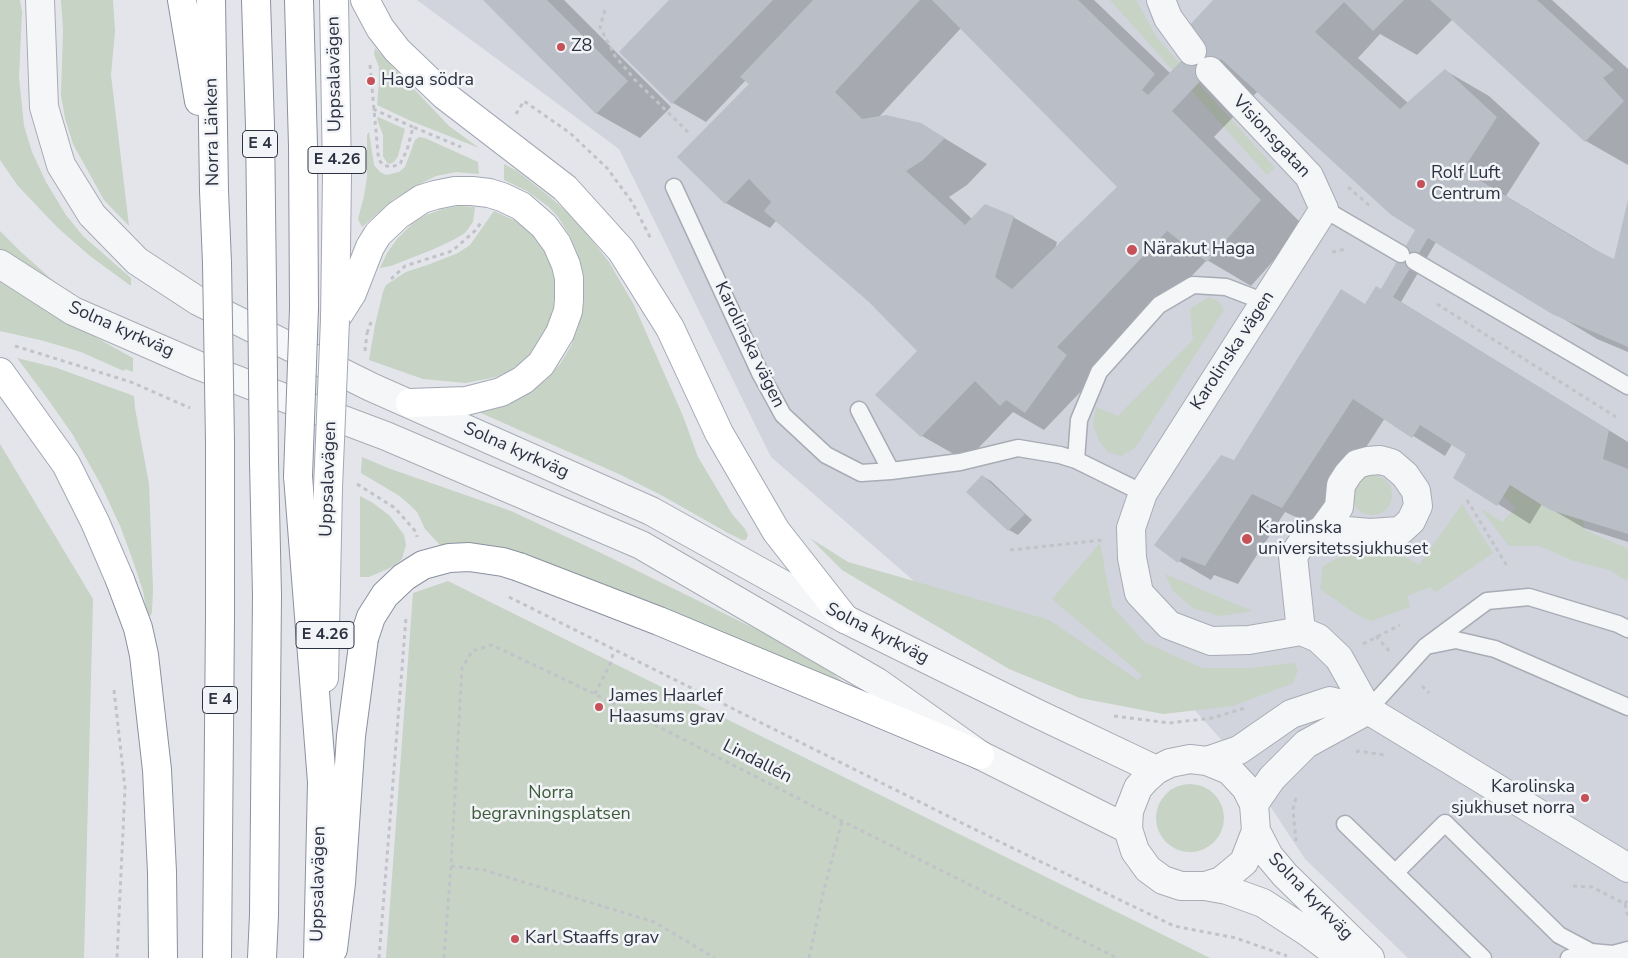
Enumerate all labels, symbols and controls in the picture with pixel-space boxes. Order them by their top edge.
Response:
street label: Uppsalavägen [323,16,347,132]
place label: Z8 [571,36,592,58]
marker: Z8 [555,41,567,53]
place label: Haga södra [381,70,474,92]
marker: Haga södra [365,75,377,87]
street label: Norra Länken [201,78,225,186]
street label: Visionsgatan [1227,91,1315,183]
road number: E 4 [242,130,278,158]
road number: E 4.26 [308,146,366,174]
place label: Rolf Luft Centrum [1431,163,1501,205]
marker: Rolf Luft Centrum [1415,178,1427,190]
place label: Närakut Haga [1143,239,1255,261]
marker: Närakut Haga [1125,243,1139,257]
street label: Karolinska vägen [709,278,789,412]
street label: Karolinska vägen [1186,287,1280,415]
street label: Solna kyrkväg [65,297,177,363]
street label: Solna kyrkväg [460,418,572,484]
street label: Uppsalavägen [316,421,342,537]
place label: Karolinska universitetssjukhuset [1258,518,1428,560]
marker: Karolinska universitetssjukhuset [1240,532,1254,546]
street label: Solna kyrkväg [822,599,932,669]
road number: E 4.26 [296,622,354,648]
road number: E 4 [202,686,238,714]
place label: James Haarlef Haasums grav [609,686,725,729]
marker: James Haarlef Haasums grav [593,701,605,713]
street label: Lindallén [719,735,795,789]
place label: Karolinska sjukhuset norra [1451,777,1575,820]
park label: Norra begravningsplatsen [471,783,631,826]
marker: Karolinska sjukhuset norra [1579,792,1591,804]
street label: Uppsalavägen [307,826,331,942]
street label: Solna kyrkväg [1263,849,1357,945]
place label: Karl Staaffs grav [525,928,659,950]
marker: Karl Staaffs grav [509,933,521,945]

